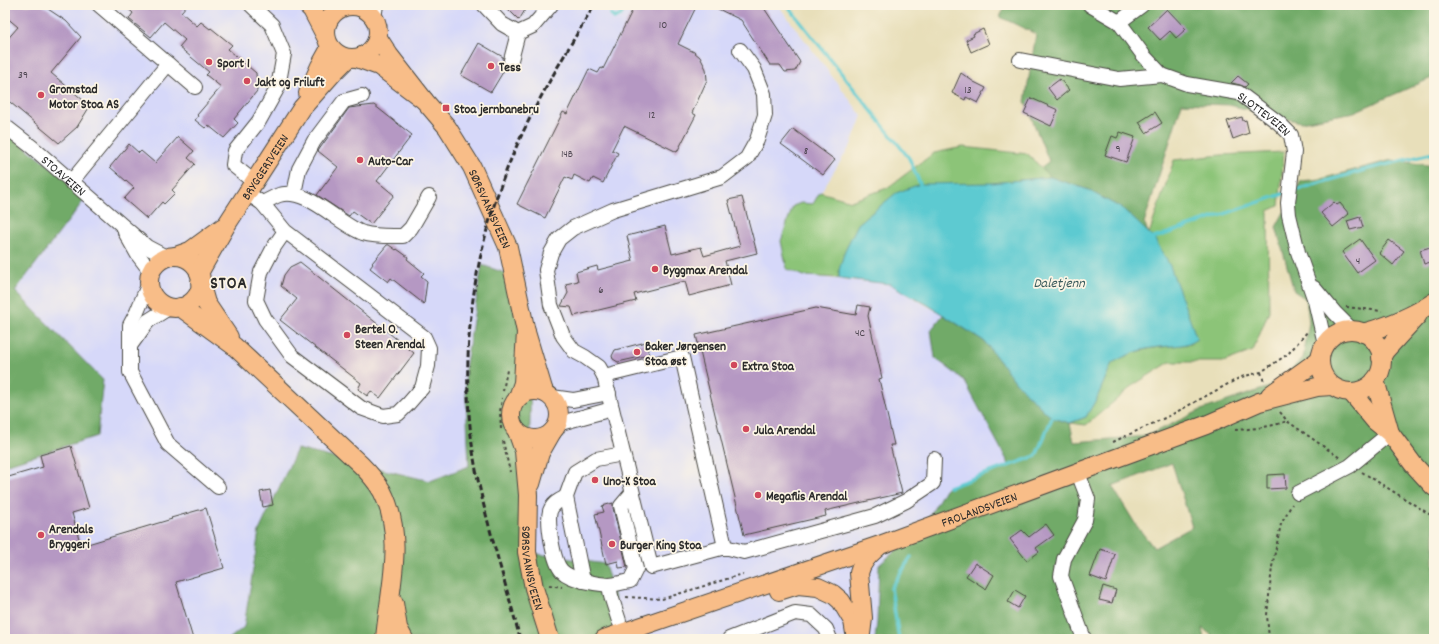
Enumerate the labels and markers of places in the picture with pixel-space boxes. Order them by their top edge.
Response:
place label: Sport 1 [217,55,250,74]
marker: Sport 1 [204,57,214,67]
place label: Tess [499,59,521,78]
marker: Tess [486,61,496,71]
place label: Jakt og Friluft [255,74,325,93]
marker: Jakt og Friluft [242,76,252,86]
place label: Gromstad Motor Stoa AS [49,81,119,115]
marker: Gromstad Motor Stoa AS [36,90,46,100]
place label: Stoa jernbanebru [454,101,539,120]
marker: Stoa jernbanebru [441,103,451,113]
place label: Auto-Car [368,153,414,172]
marker: Auto-Car [355,155,365,165]
place label: Byggmax Arendal [663,262,748,281]
marker: Byggmax Arendal [650,264,660,274]
place label: Bertel O. Steen Arendal [355,321,426,355]
marker: Bertel O. Steen Arendal [342,330,352,340]
place label: Baker Jørgensen Stoa øst [645,338,726,372]
marker: Baker Jørgensen Stoa øst [632,347,642,357]
place label: Extra Stoa [742,358,795,377]
marker: Extra Stoa [729,360,739,370]
place label: Jula Arendal [754,422,816,441]
marker: Jula Arendal [741,424,751,434]
place label: Uno-X Stoa [603,473,656,492]
marker: Uno-X Stoa [590,475,600,485]
place label: Megaflis Arendal [766,488,848,507]
marker: Megaflis Arendal [753,490,763,500]
place label: Arendals Bryggeri [49,521,94,555]
marker: Arendals Bryggeri [36,530,46,540]
place label: Burger King Stoa [620,537,702,556]
marker: Burger King Stoa [607,539,617,549]

